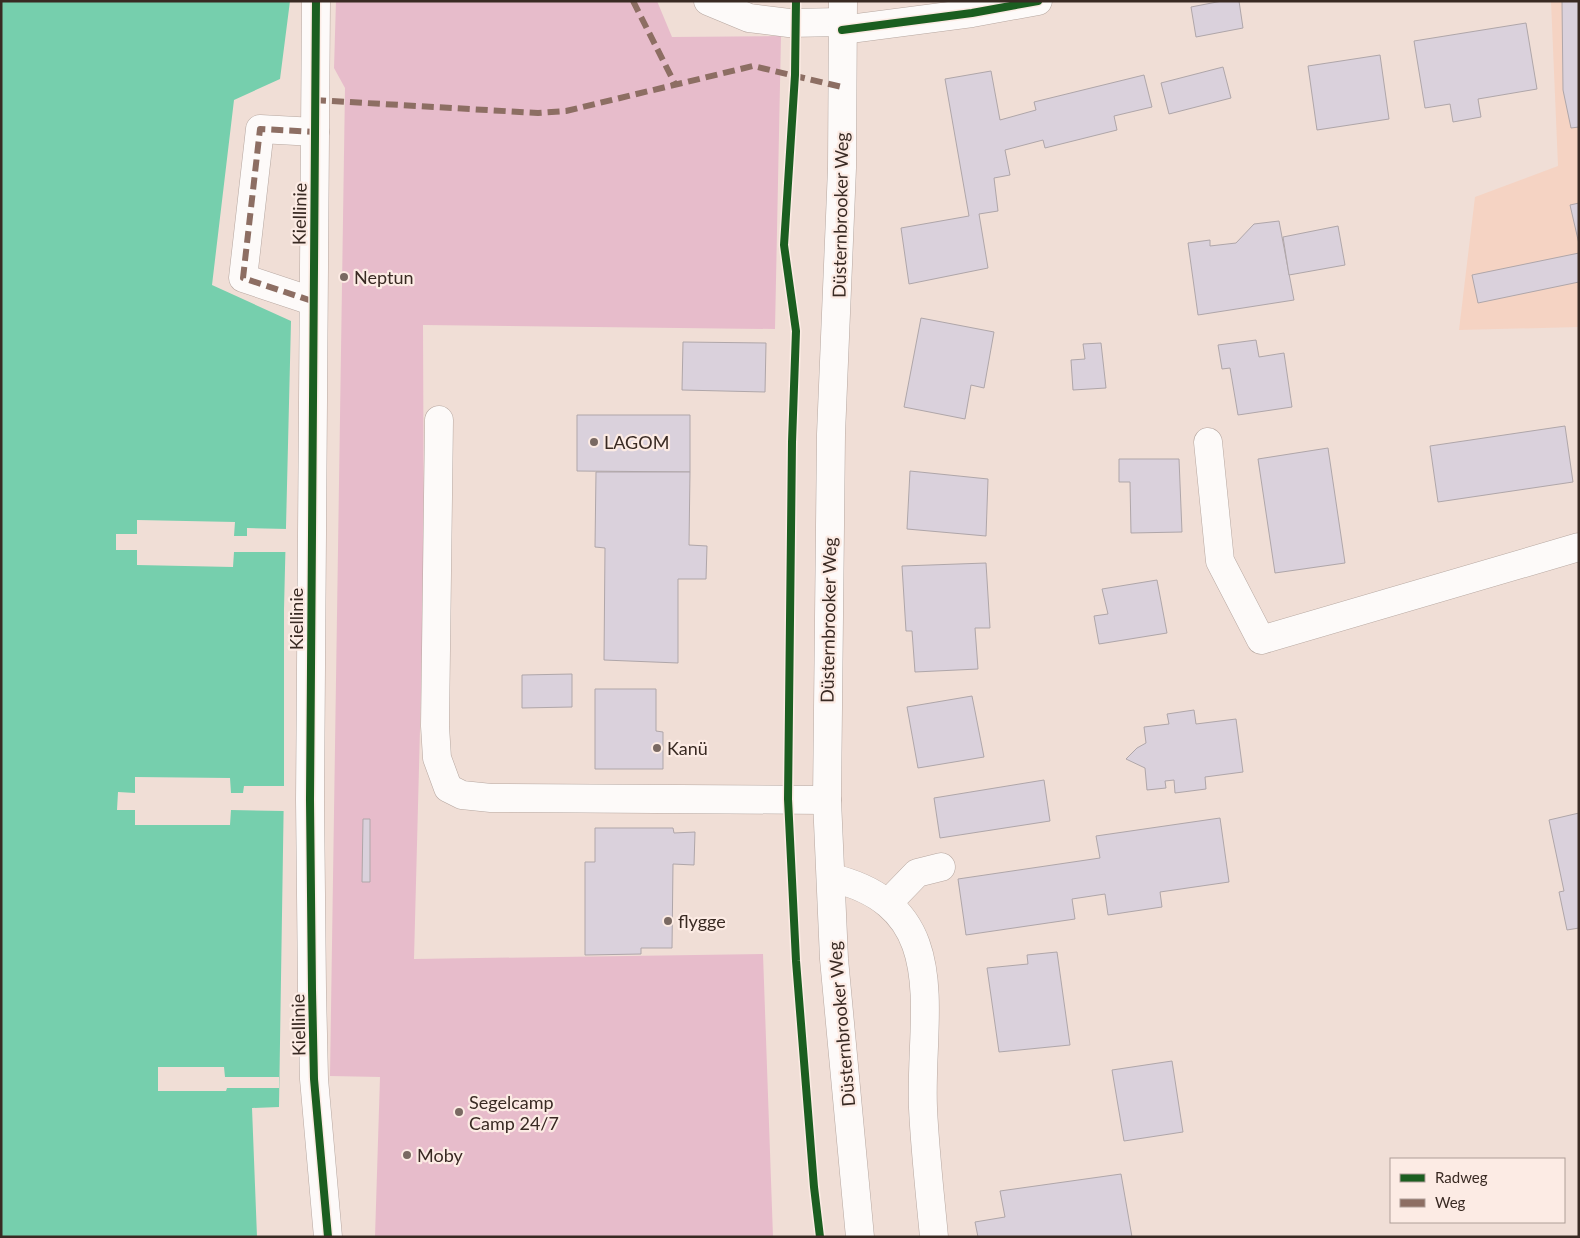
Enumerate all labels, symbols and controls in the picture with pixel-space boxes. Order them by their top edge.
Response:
street label: Düsternbrooker Weg [828,132,852,298]
street label: Kiellinie [287,183,311,245]
place label: Neptun [354,266,413,288]
marker: Neptun [338,271,350,283]
place label: LAGOM [604,431,669,453]
marker: LAGOM [588,436,600,448]
street label: Düsternbrooker Weg [816,537,840,703]
street label: Kiellinie [285,588,307,650]
place label: Kanü [667,737,708,759]
marker: Kanü [651,742,663,754]
place label: flygge [678,910,726,932]
marker: flygge [662,915,674,927]
street label: Düsternbrooker Weg [823,940,859,1108]
street label: Kiellinie [286,994,310,1056]
place label: Segelcamp Camp 24/7 [469,1091,559,1134]
marker: Segelcamp Camp 24/7 [453,1106,465,1118]
place label: Moby [417,1144,463,1166]
marker: Moby [401,1149,413,1161]
legend [1390,1158,1565,1223]
text: Radweg [1435,1168,1488,1186]
text: Weg [1435,1193,1466,1211]

